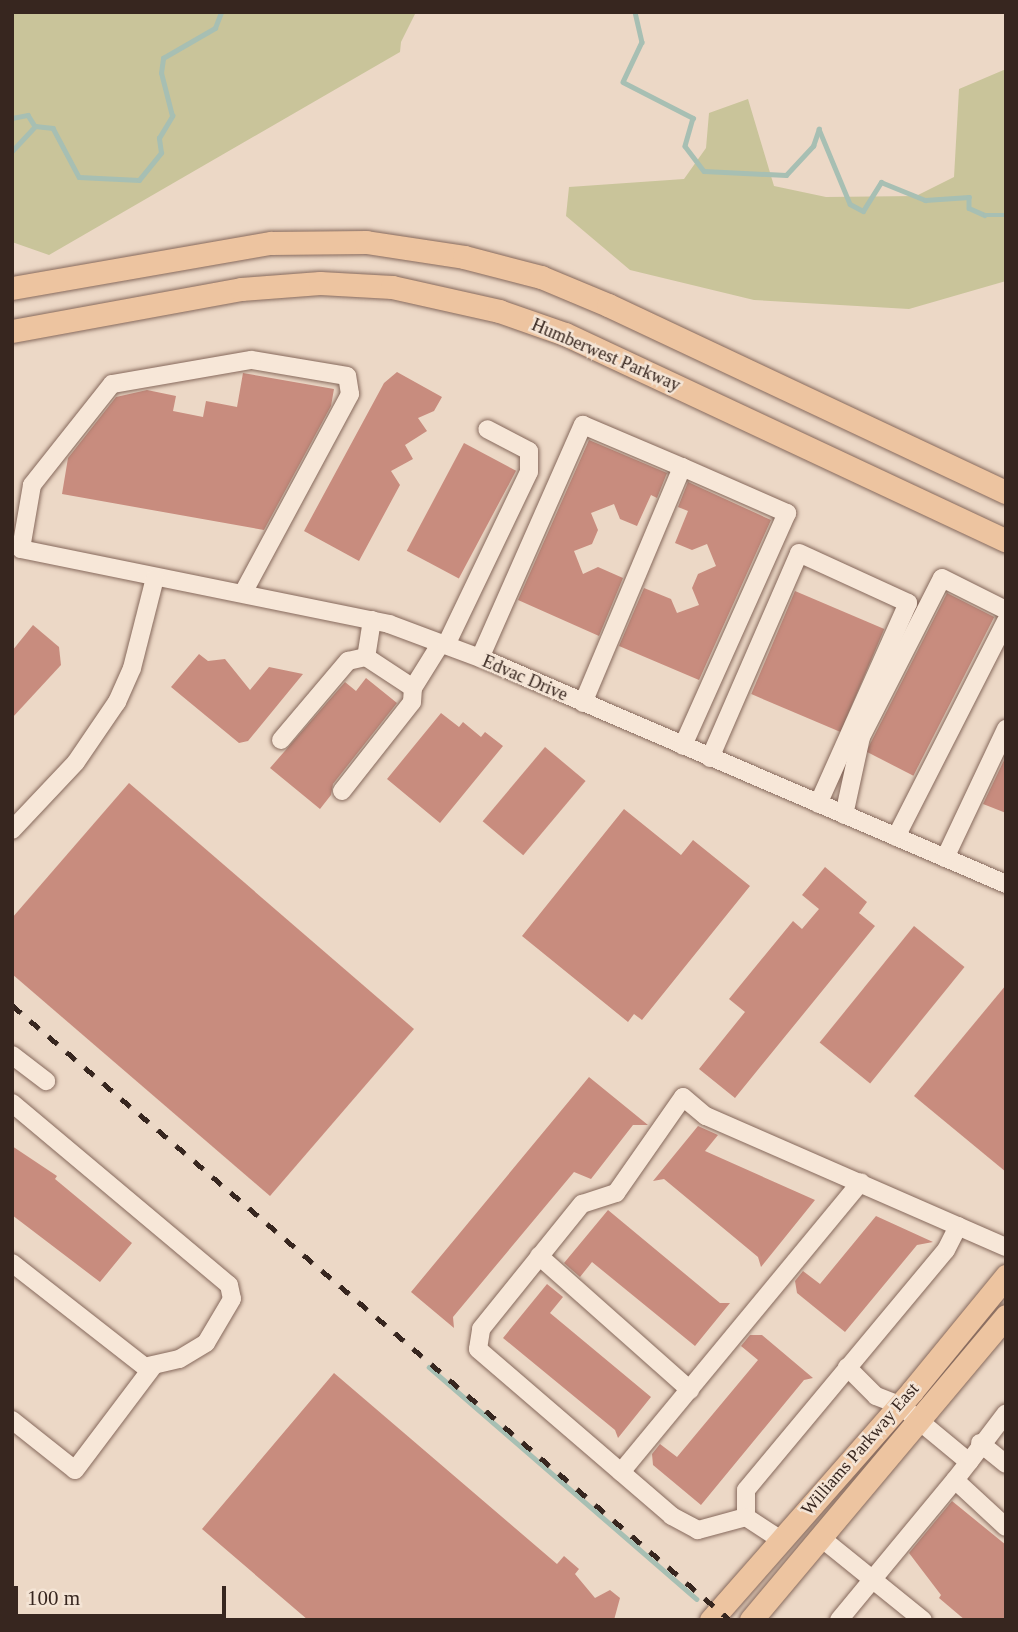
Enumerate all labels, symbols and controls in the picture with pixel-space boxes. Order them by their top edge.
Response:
street label: Humberwest Parkway [528,314,684,396]
street label: Edvac Drive [479,650,571,706]
street label: Williams Parkway East [797,1378,923,1520]
scale bar [18,1572,229,1616]
text: 100 m [27,1586,80,1610]

